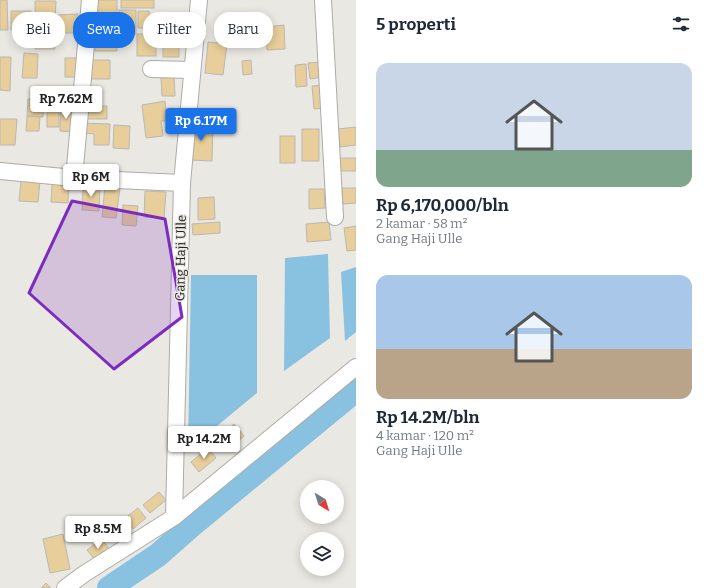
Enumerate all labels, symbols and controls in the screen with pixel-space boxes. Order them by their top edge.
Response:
chip: Beli [12,12,65,48]
chip: Sewa [73,12,135,48]
chip: Filter [143,12,206,48]
chip: Baru [214,12,273,48]
icon: filters [670,13,692,35]
text: 5 properti [376,14,456,35]
pin: Rp 7.62M [25,86,107,120]
icon: home [498,89,570,161]
text: Rp 7.62M [39,91,93,106]
pin: Rp 6.17M [160,108,242,142]
text: Rp 6.17M [174,113,228,128]
pin: Rp 6M [63,164,119,198]
text: Rp 6M [72,169,110,184]
text: Rp 6,170,000/bln [376,195,509,216]
street label: Gang Haji Ulle [172,215,189,301]
text: 2 kamar · 58 m² [376,216,467,231]
text: Gang Haji Ulle [376,231,462,246]
icon: home [498,301,570,373]
text: Rp 14.2M/bln [376,407,479,428]
pin: Rp 14.2M [163,426,245,460]
text: 4 kamar · 120 m² [376,428,474,443]
text: Rp 14.2M [177,431,231,446]
text: Gang Haji Ulle [376,443,462,458]
north arrow [300,480,344,524]
map controls [300,480,344,576]
pin: Rp 8.5M [61,516,135,550]
text: Rp 8.5M [74,521,122,536]
button: layers [300,532,344,576]

